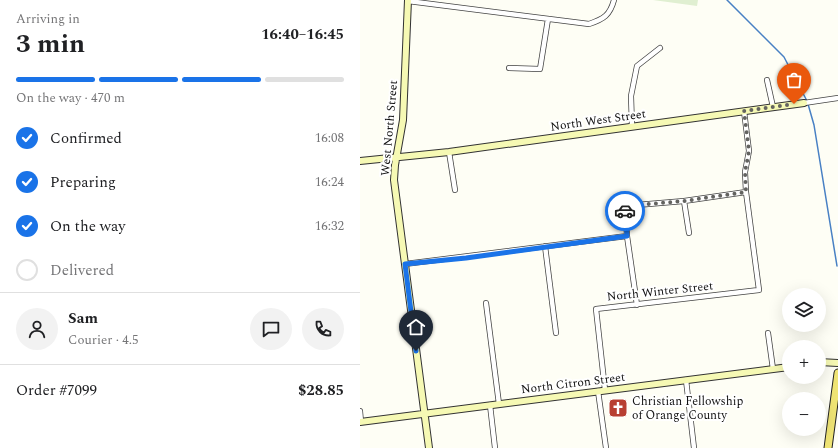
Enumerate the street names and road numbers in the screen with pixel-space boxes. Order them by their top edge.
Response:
street label: West North Street [376,79,403,177]
street label: North West Street [549,104,647,137]
street label: North Winter Street [606,276,714,307]
street label: North Citron Street [520,368,626,399]

